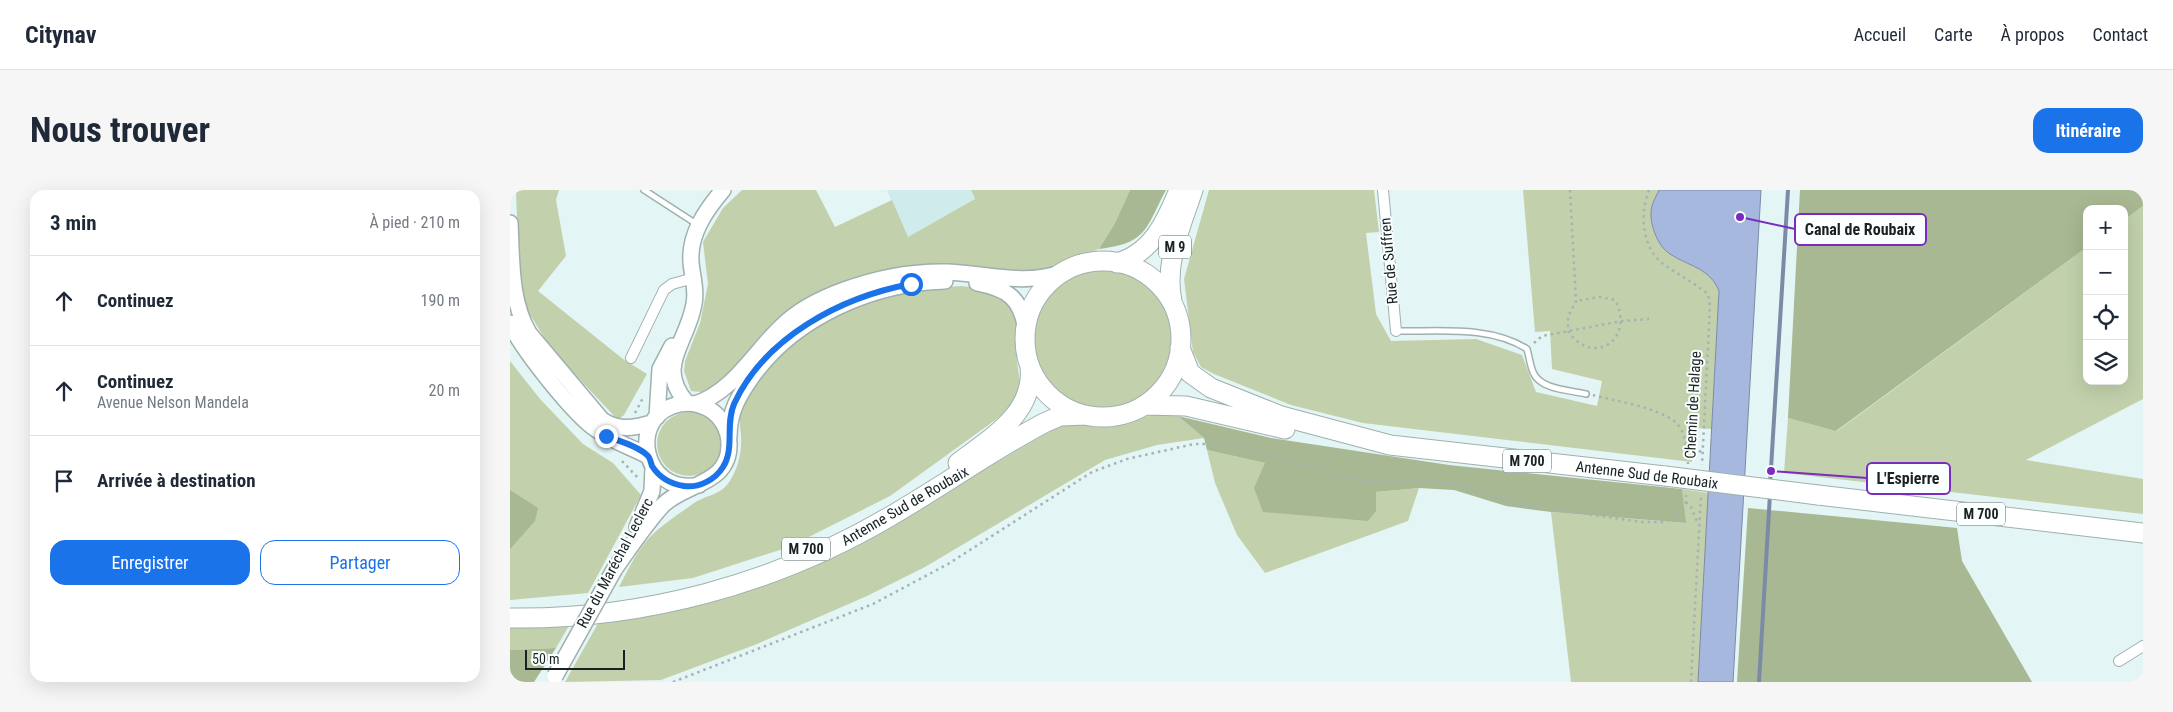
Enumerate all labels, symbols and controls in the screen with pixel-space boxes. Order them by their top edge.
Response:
text: Citynav [25,21,96,49]
text: Accueil [1854,24,1906,45]
text: Carte [1934,24,1973,45]
text: À propos [2001,24,2064,45]
text: Contact [2092,24,2148,45]
button: Itinéraire [2033,108,2143,153]
text: Nous trouver [30,110,210,151]
map controls [2083,205,2128,385]
button: + [2083,205,2128,250]
text: 3 min [50,211,97,235]
text: À pied · 210 m [369,213,460,232]
callout: Canal de Roubaix [1795,214,1926,245]
street label: Rue de Suffren [1376,217,1402,305]
text: Canal de Roubaix [1805,220,1916,239]
road number: M 9 [1159,236,1191,258]
button: − [2083,250,2128,295]
route start [900,273,923,296]
icon: ahead [50,287,78,315]
text: Continuez [97,289,174,312]
text: 190 m [421,291,460,310]
button: locate [2083,295,2128,340]
button: layers [2083,340,2128,385]
street label: Chemin de Halage [1681,351,1705,459]
text: Continuez [97,370,174,393]
icon: ahead [50,377,78,405]
text: 20 m [428,381,460,400]
text: Avenue Nelson Mandela [97,393,249,412]
route end [595,425,618,448]
road number: M 700 [1503,450,1551,472]
street label: Antenne Sud de Roubaix [1575,457,1720,493]
street label: Antenne Sud de Roubaix [838,462,972,550]
callout: L'Espierre [1867,463,1950,494]
icon: arrive [50,467,78,495]
text: Arrivée à destination [97,469,256,492]
text: L'Espierre [1876,469,1940,488]
street label: Rue du Maréchal Leclerc [573,495,657,631]
road number: M 700 [1957,502,2005,526]
road number: M 700 [782,538,830,560]
button: Enregistrer [50,540,250,585]
button: Partager [260,540,460,585]
scale bar [525,647,625,670]
text: 50 m [532,651,560,667]

